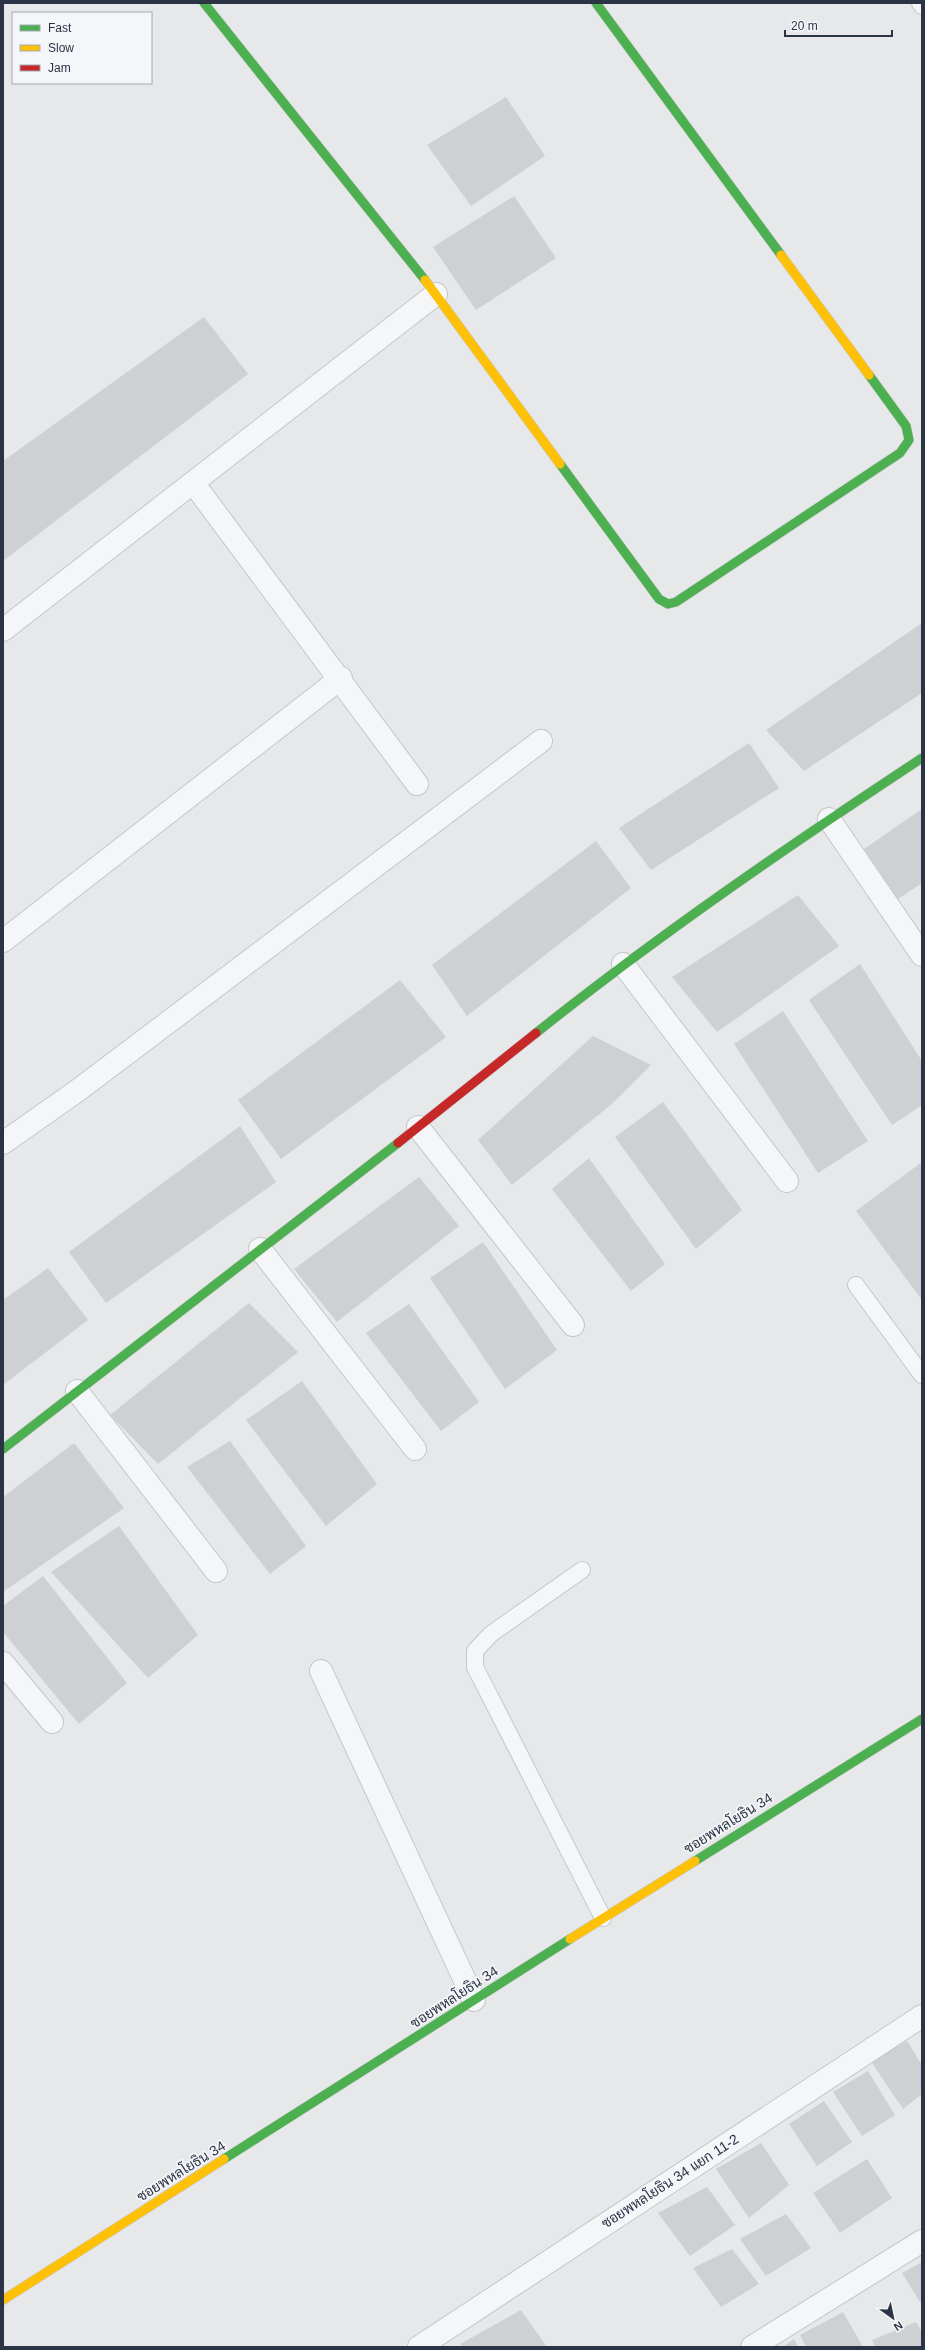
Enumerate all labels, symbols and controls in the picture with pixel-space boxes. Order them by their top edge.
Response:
legend [12,12,152,84]
scale bar [785,12,892,38]
text: 20 m [791,19,818,33]
text: Fast [48,21,72,35]
text: Slow [48,41,74,55]
text: Jam [48,61,71,75]
street label: ซอยพหลโยธิน 34 [681,1789,775,1857]
street label: ซอยพหลโยธิน 34 [407,1963,501,2031]
street label: ซอยพหลโยธิน 34 แยก 11-2 [598,2131,742,2231]
street label: ซอยพหลโยธิน 34 [134,2137,228,2205]
north arrow [873,2298,913,2338]
text: N [892,2319,905,2334]

